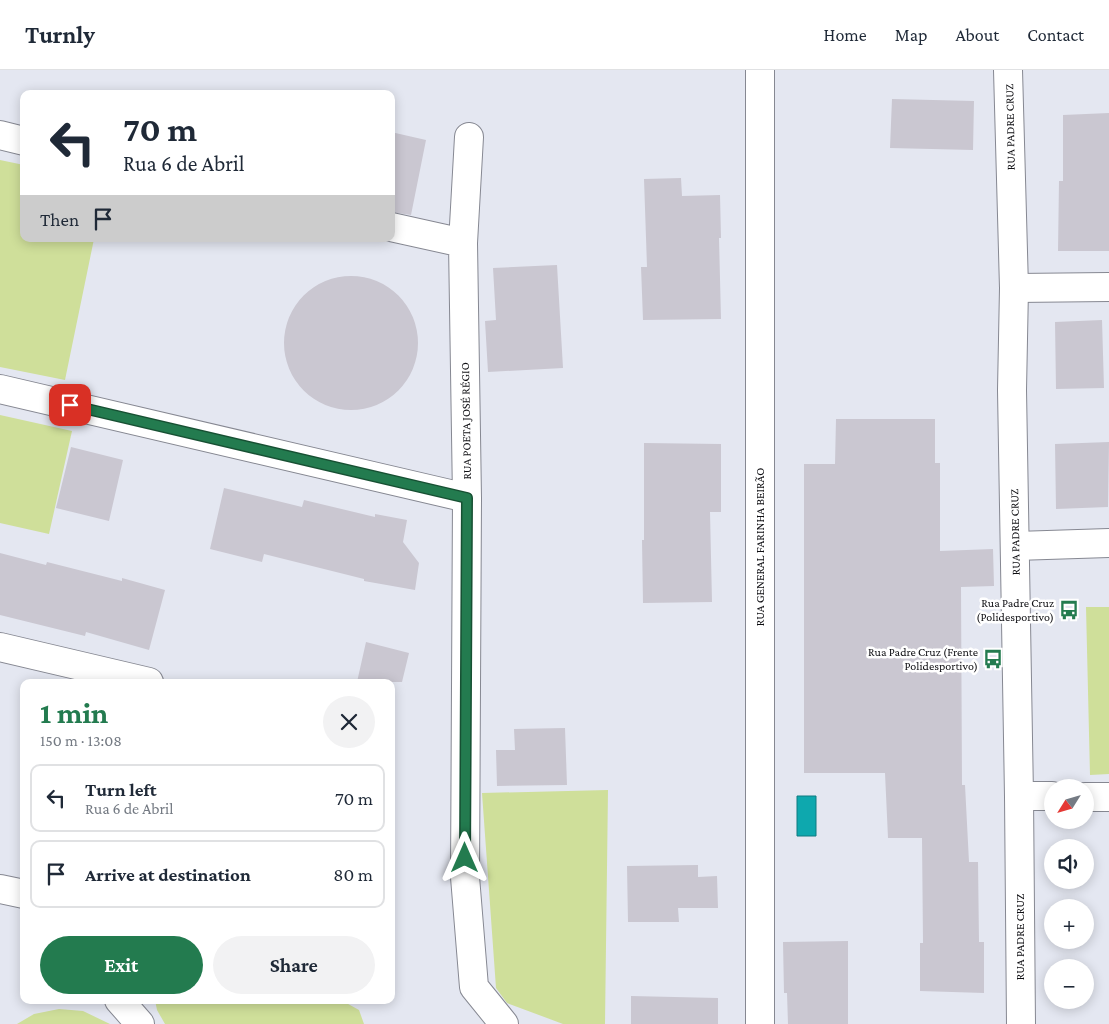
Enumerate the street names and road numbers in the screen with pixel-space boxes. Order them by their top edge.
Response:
street label: RUA PADRE CRUZ [1002,84,1018,170]
street label: RUA POETA JOSÉ RÉGIO [458,362,474,480]
street label: RUA GENERAL FARINHA BEIRÃO [753,468,767,626]
street label: RUA PADRE CRUZ [1007,489,1023,575]
street label: RUA PADRE CRUZ [1013,894,1027,980]

